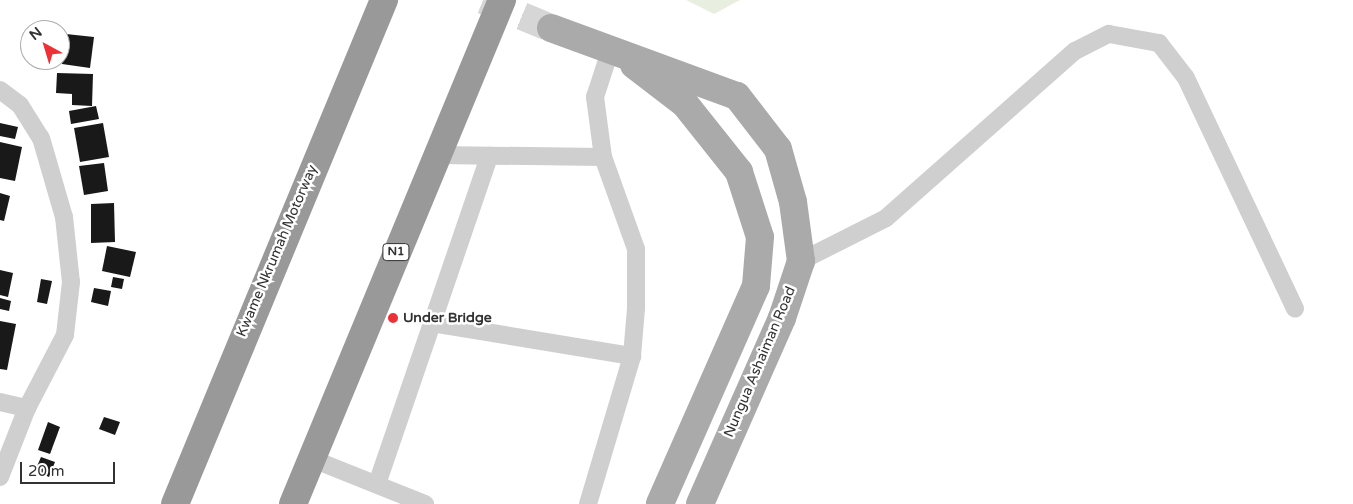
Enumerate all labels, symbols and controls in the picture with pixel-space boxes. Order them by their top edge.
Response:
north arrow [20,20,70,70]
text: N [26,24,46,44]
street label: Kwame Nkrumah Motorway [233,162,321,340]
road number: N1 [382,242,410,262]
street label: Nungua Ashaiman Road [721,284,799,440]
place label: Under Bridge [403,310,492,326]
marker: Under Bridge [387,312,399,324]
scale bar [22,452,118,484]
text: 20 m [28,462,65,480]

